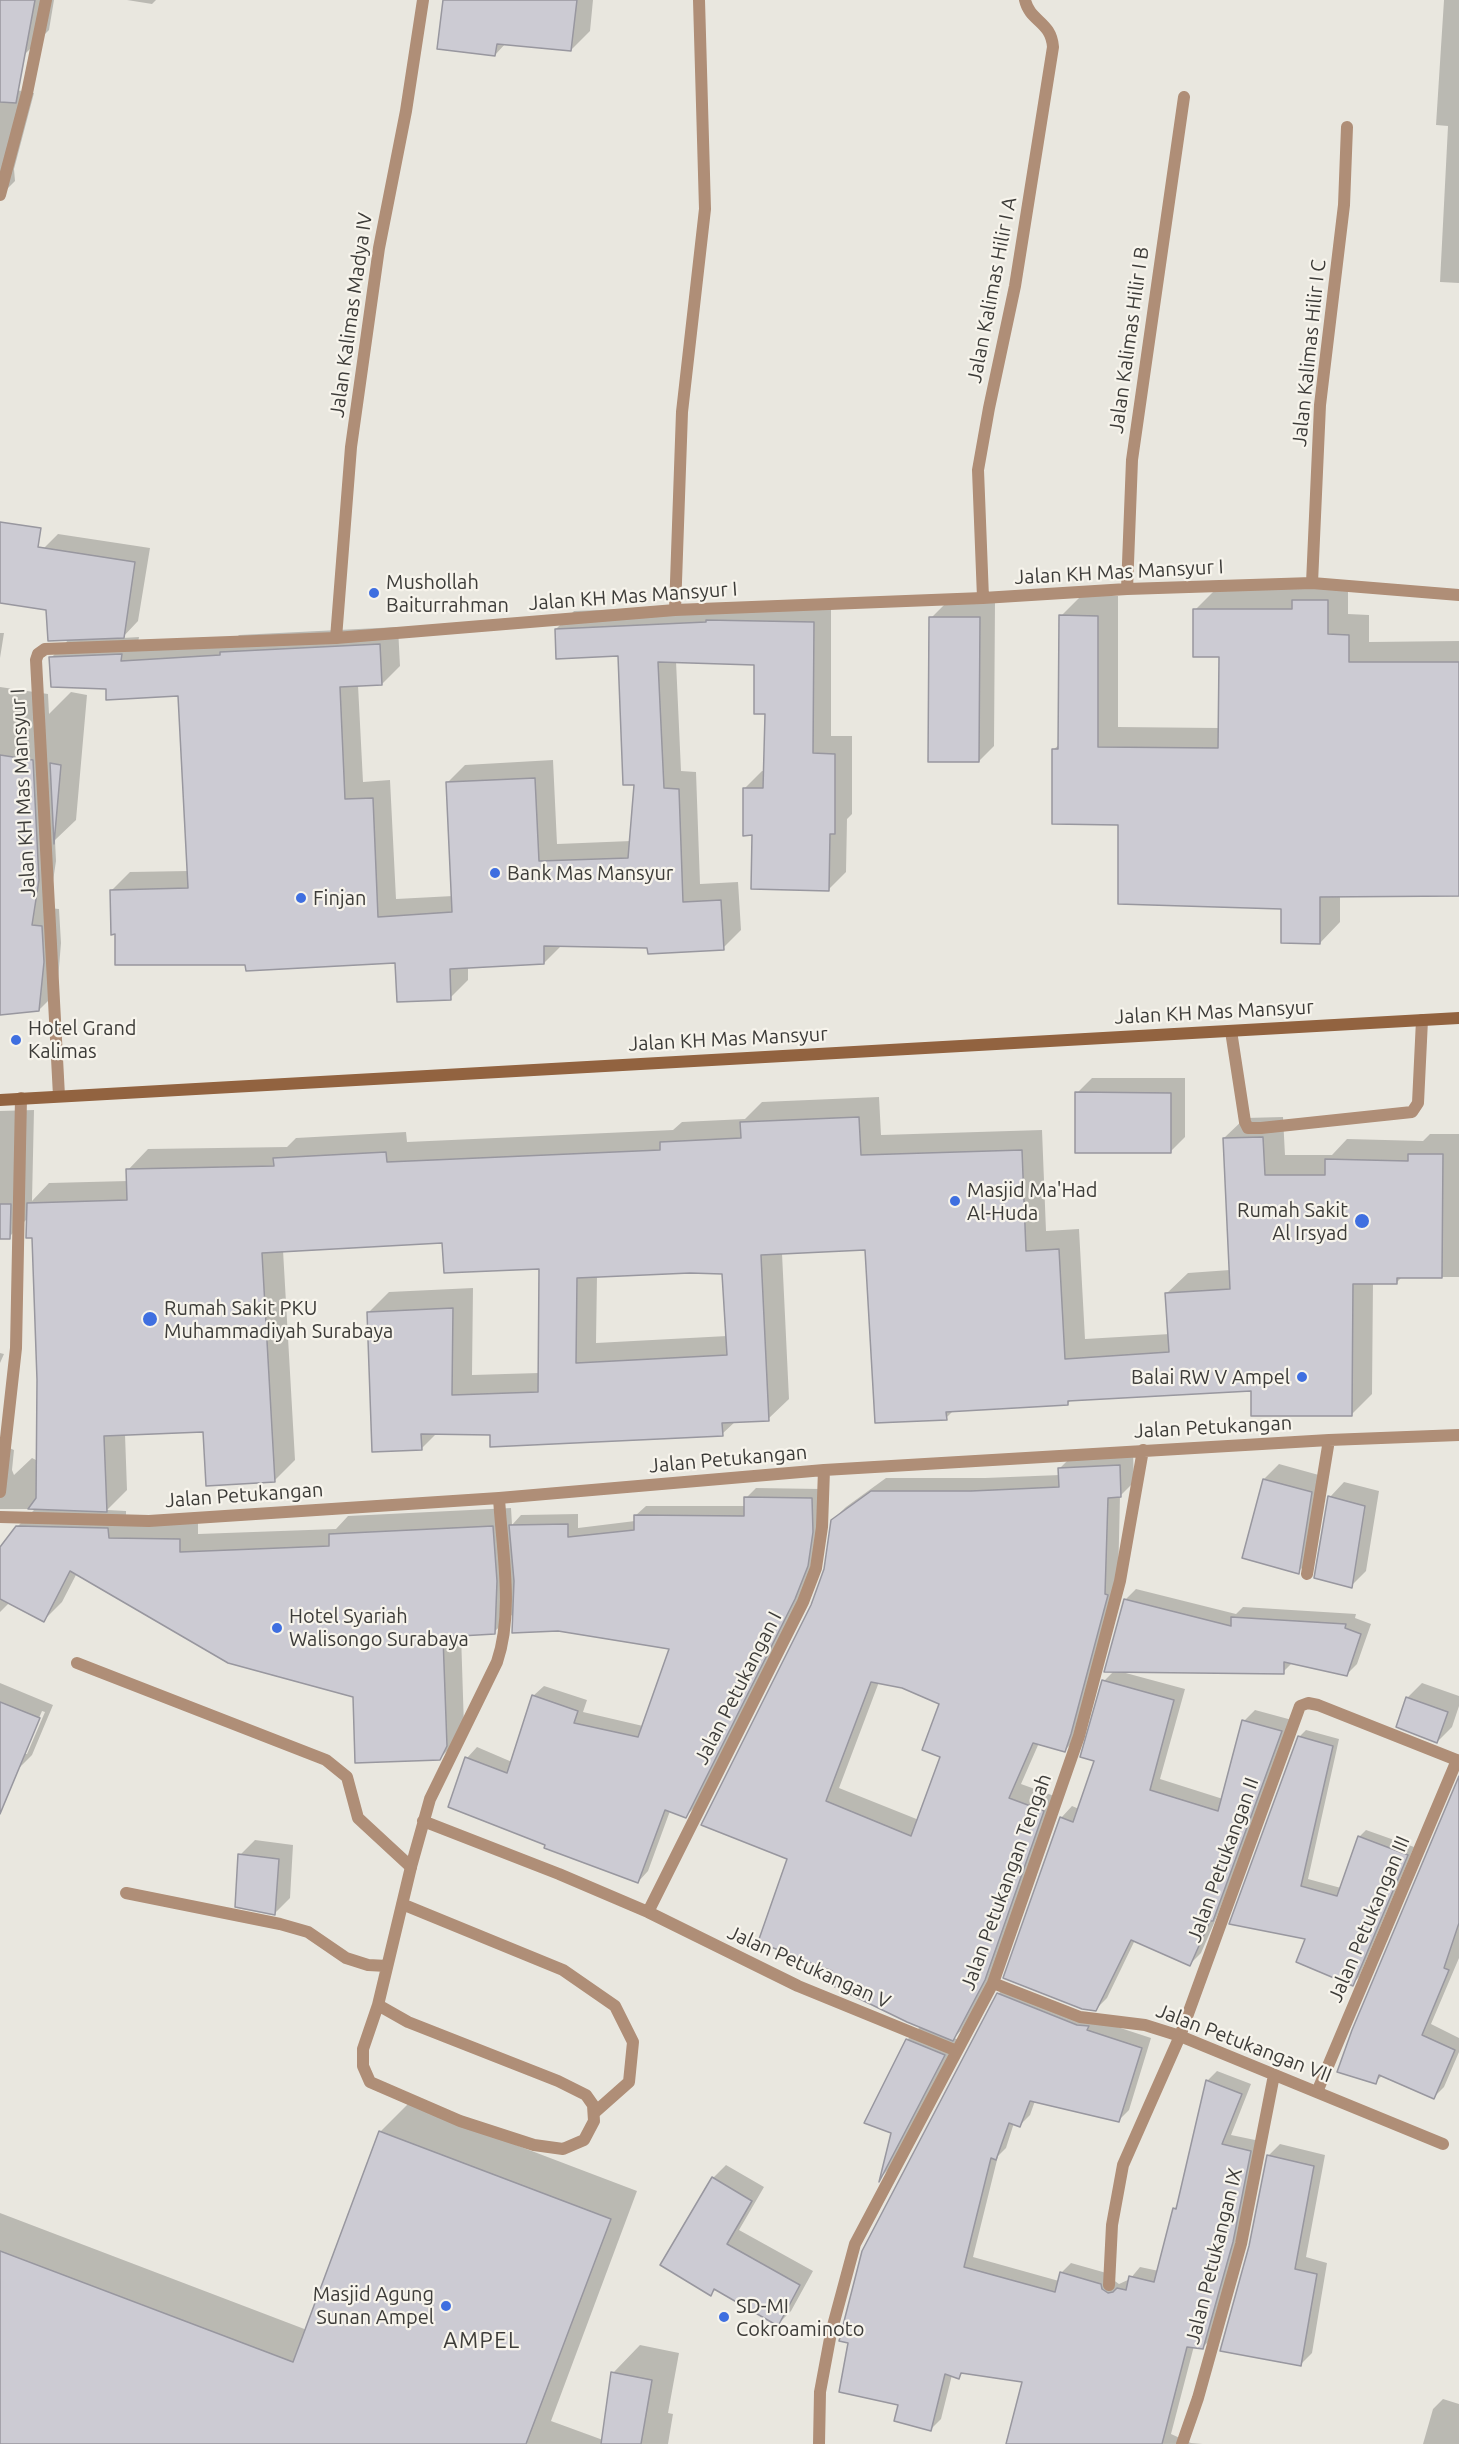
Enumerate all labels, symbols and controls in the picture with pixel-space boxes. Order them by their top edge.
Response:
street label: Jalan Kalimas Hilir I A [962,195,1022,385]
street label: Jalan Kalimas Madya IV [325,211,377,419]
street label: Jalan Kalimas Hilir I B [1104,245,1154,435]
street label: Jalan Kalimas Hilir I C [1287,258,1331,448]
street label: Jalan KH Mas Mansyur I [1014,555,1224,589]
place label: Mushollah Baiturrahman [386,570,509,617]
street label: Jalan KH Mas Mansyur I [528,577,738,615]
marker: Mushollah Baiturrahman [367,586,381,600]
street label: Jalan KH Mas Mansyur I [6,688,40,898]
place label: Bank Mas Mansyur [507,861,673,885]
marker: Bank Mas Mansyur [488,866,502,880]
place label: Finjan [313,886,366,910]
marker: Finjan [294,891,308,905]
street label: Jalan KH Mas Mansyur [1114,995,1314,1029]
place label: Hotel Grand Kalimas [28,1016,137,1063]
street label: Jalan KH Mas Mansyur [628,1022,828,1056]
marker: Hotel Grand Kalimas [9,1033,23,1047]
place label: Masjid Ma'Had Al-Huda [967,1178,1097,1225]
marker: Masjid Ma'Had Al-Huda [948,1194,962,1208]
place label: Rumah Sakit Al Irsyad [1237,1198,1348,1245]
marker: Rumah Sakit Al Irsyad [1353,1212,1371,1230]
place label: Rumah Sakit PKU Muhammadiyah Surabaya [164,1296,393,1343]
marker: Rumah Sakit PKU Muhammadiyah Surabaya [141,1310,159,1328]
place label: Balai RW V Ampel [1131,1365,1290,1389]
marker: Balai RW V Ampel [1295,1370,1309,1384]
street label: Jalan Petukangan [1133,1411,1293,1443]
street label: Jalan Petukangan [648,1440,808,1478]
street label: Jalan Petukangan [164,1477,324,1513]
place label: Hotel Syariah Walisongo Surabaya [289,1604,469,1651]
street label: Jalan Petukangan I [689,1608,787,1768]
marker: Hotel Syariah Walisongo Surabaya [270,1621,284,1635]
street label: Jalan Petukangan Tengah [956,1770,1056,1994]
street label: Jalan Petukangan II [1182,1774,1264,1946]
street label: Jalan Petukangan III [1323,1832,1415,2006]
street label: Jalan Petukangan V [724,1920,894,2014]
street label: Jalan Petukangan VII [1153,1998,1335,2088]
street label: Jalan Petukangan IX [1181,2165,1247,2347]
place label: Masjid Agung Sunan Ampel [313,2282,434,2329]
place label: SD-MI Cokroaminoto [736,2294,864,2341]
marker: Masjid Agung Sunan Ampel [439,2299,453,2313]
marker: SD-MI Cokroaminoto [717,2310,731,2324]
district label: AMPEL [443,2328,521,2354]

